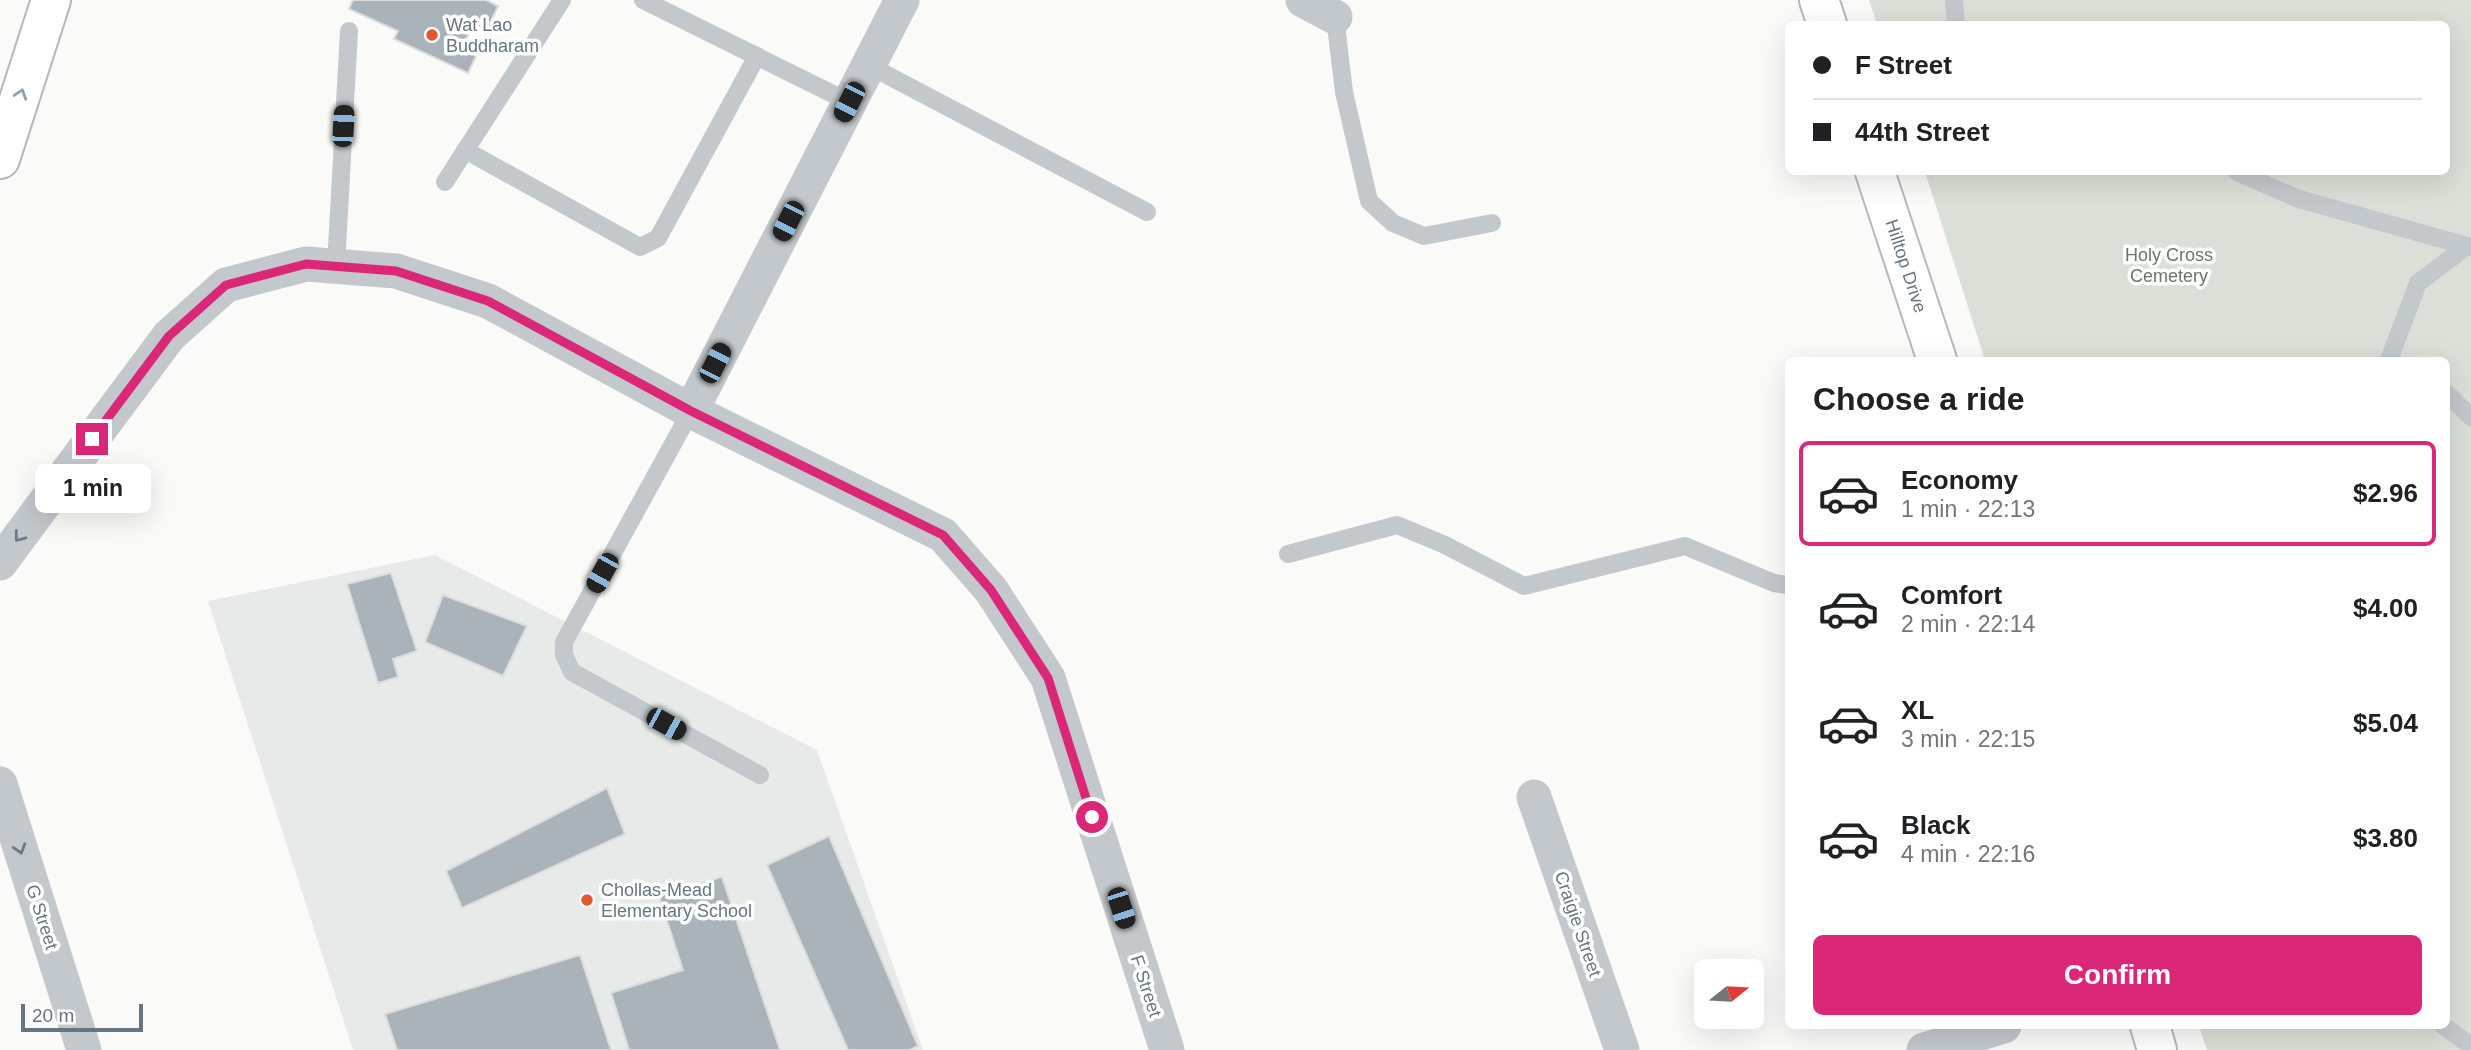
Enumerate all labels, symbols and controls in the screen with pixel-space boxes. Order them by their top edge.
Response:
place label: Wat Lao Buddharam [446,15,539,56]
marker: Wat Lao Buddharam [424,27,440,43]
text: F Street [1855,50,1952,80]
car [831,79,868,125]
one-way arrow [13,89,27,101]
car [332,104,355,148]
text: 44th Street [1855,117,1989,147]
car [770,198,807,244]
street label: Hilltop Drive [1881,217,1931,315]
park label: Holy Cross Cemetery [2125,245,2213,286]
car [697,340,734,386]
text: Choose a ride [1813,381,2025,417]
route end [76,423,108,455]
icon: car [1817,462,1880,525]
callout: 1 min [34,464,150,512]
text: Economy [1901,465,2018,495]
text: 1 min [63,475,123,501]
text: $2.96 [2353,478,2418,508]
text: 1 min · 22:13 [1901,496,2035,522]
one-way arrow [15,529,28,542]
car [583,550,622,596]
icon: car [1817,577,1880,640]
text: Comfort [1901,580,2002,610]
text: $4.00 [2353,593,2418,623]
text: 2 min · 22:14 [1901,611,2035,637]
icon: car [1817,692,1880,755]
text: XL [1901,695,1934,725]
car [643,705,690,743]
text: $5.04 [2353,708,2418,738]
text: 3 min · 22:15 [1901,726,2035,752]
route start [1076,801,1108,833]
icon: car [1817,807,1880,870]
text: Black [1901,810,1970,840]
text: $3.80 [2353,823,2418,853]
text: 4 min · 22:16 [1901,841,2035,867]
one-way arrow [12,842,27,854]
street label: Craigie Street [1551,869,1605,979]
place label: Chollas-Mead Elementary School [601,880,752,921]
street label: G Street [22,882,62,952]
car [1105,885,1138,931]
marker: Chollas-Mead Elementary School [579,892,595,908]
button: Confirm [1813,935,2422,1015]
street label: F Street [1127,952,1165,1020]
north arrow [1694,959,1764,1029]
map controls [1694,959,1764,1029]
scale bar [21,1001,144,1033]
text: 20 m [32,1005,74,1026]

